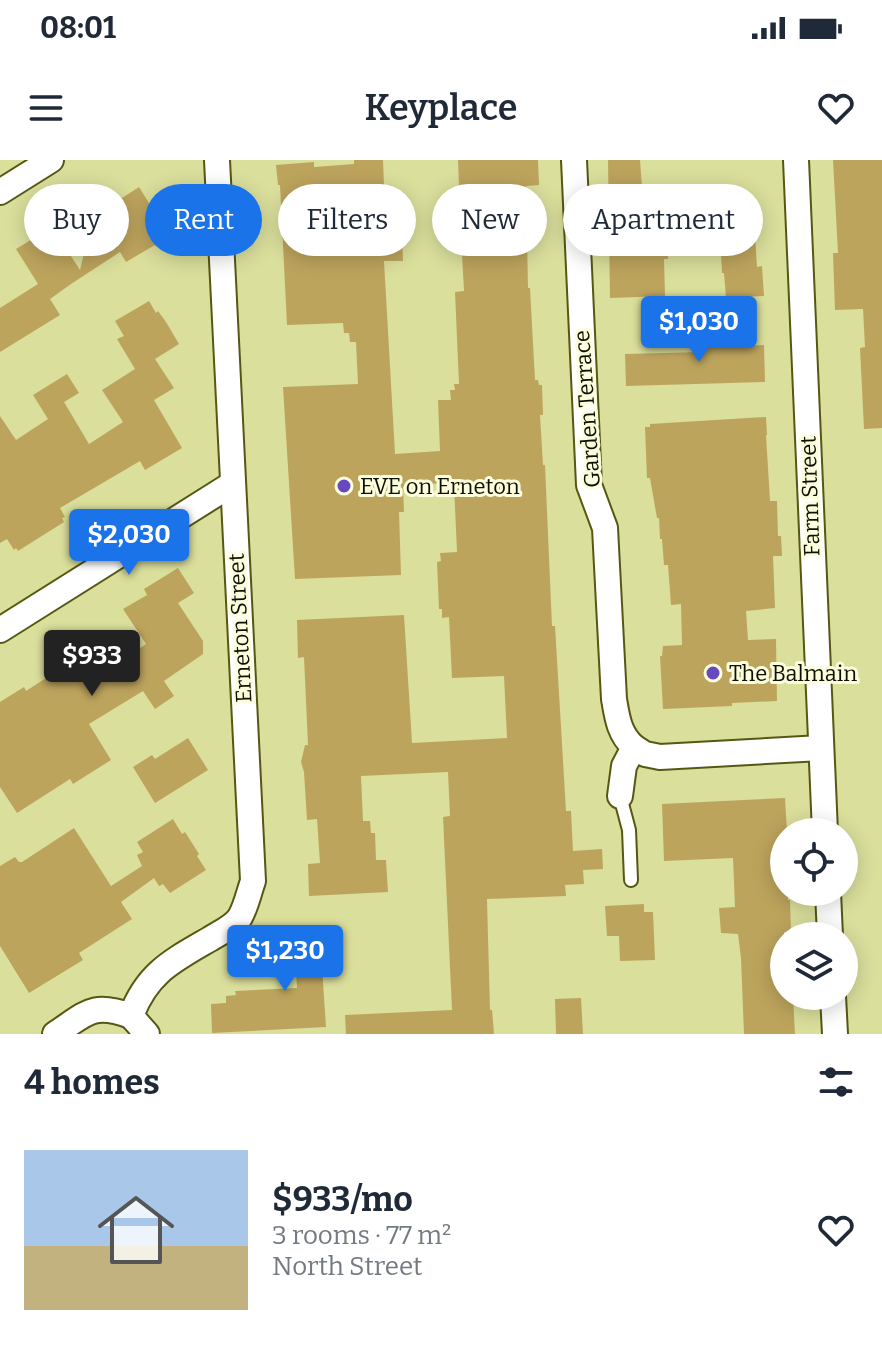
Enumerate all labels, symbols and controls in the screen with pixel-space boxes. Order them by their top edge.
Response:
text: 08:01 [40,10,116,46]
icon: menu [24,86,68,130]
text: Keyplace [364,86,518,130]
icon: heart [814,86,858,130]
chip: Buy [24,184,129,256]
chip: Rent [145,184,262,256]
chip: Filters [278,184,416,256]
chip: New [432,184,547,256]
chip: Apartment [563,184,763,256]
pin: $1,030 [634,296,764,364]
text: $1,030 [659,306,739,337]
street label: Garden Terrace [568,329,606,489]
street label: Farm Street [794,435,826,557]
place label: EVE on Erneton [360,473,520,500]
marker: EVE on Erneton [335,477,353,495]
pin: $2,030 [64,509,194,577]
text: $2,030 [87,519,171,550]
street label: Erneton Street [223,553,257,703]
pin: $933 [45,630,139,698]
text: $933 [62,640,122,671]
place label: The Balmain [729,660,857,687]
marker: The Balmain [704,664,722,682]
map controls [770,818,858,1010]
button: locate [770,818,858,906]
button: layers [770,922,858,1010]
pin: $1,230 [220,925,350,993]
text: $1,230 [245,935,325,966]
icon: filters [814,1060,858,1104]
text: 4 homes [24,1062,160,1103]
text: $933/mo [272,1179,413,1220]
icon: home [88,1182,184,1278]
icon: heart [814,1208,858,1252]
text: 3 rooms · 77 m² [272,1220,451,1251]
text: North Street [272,1251,423,1282]

